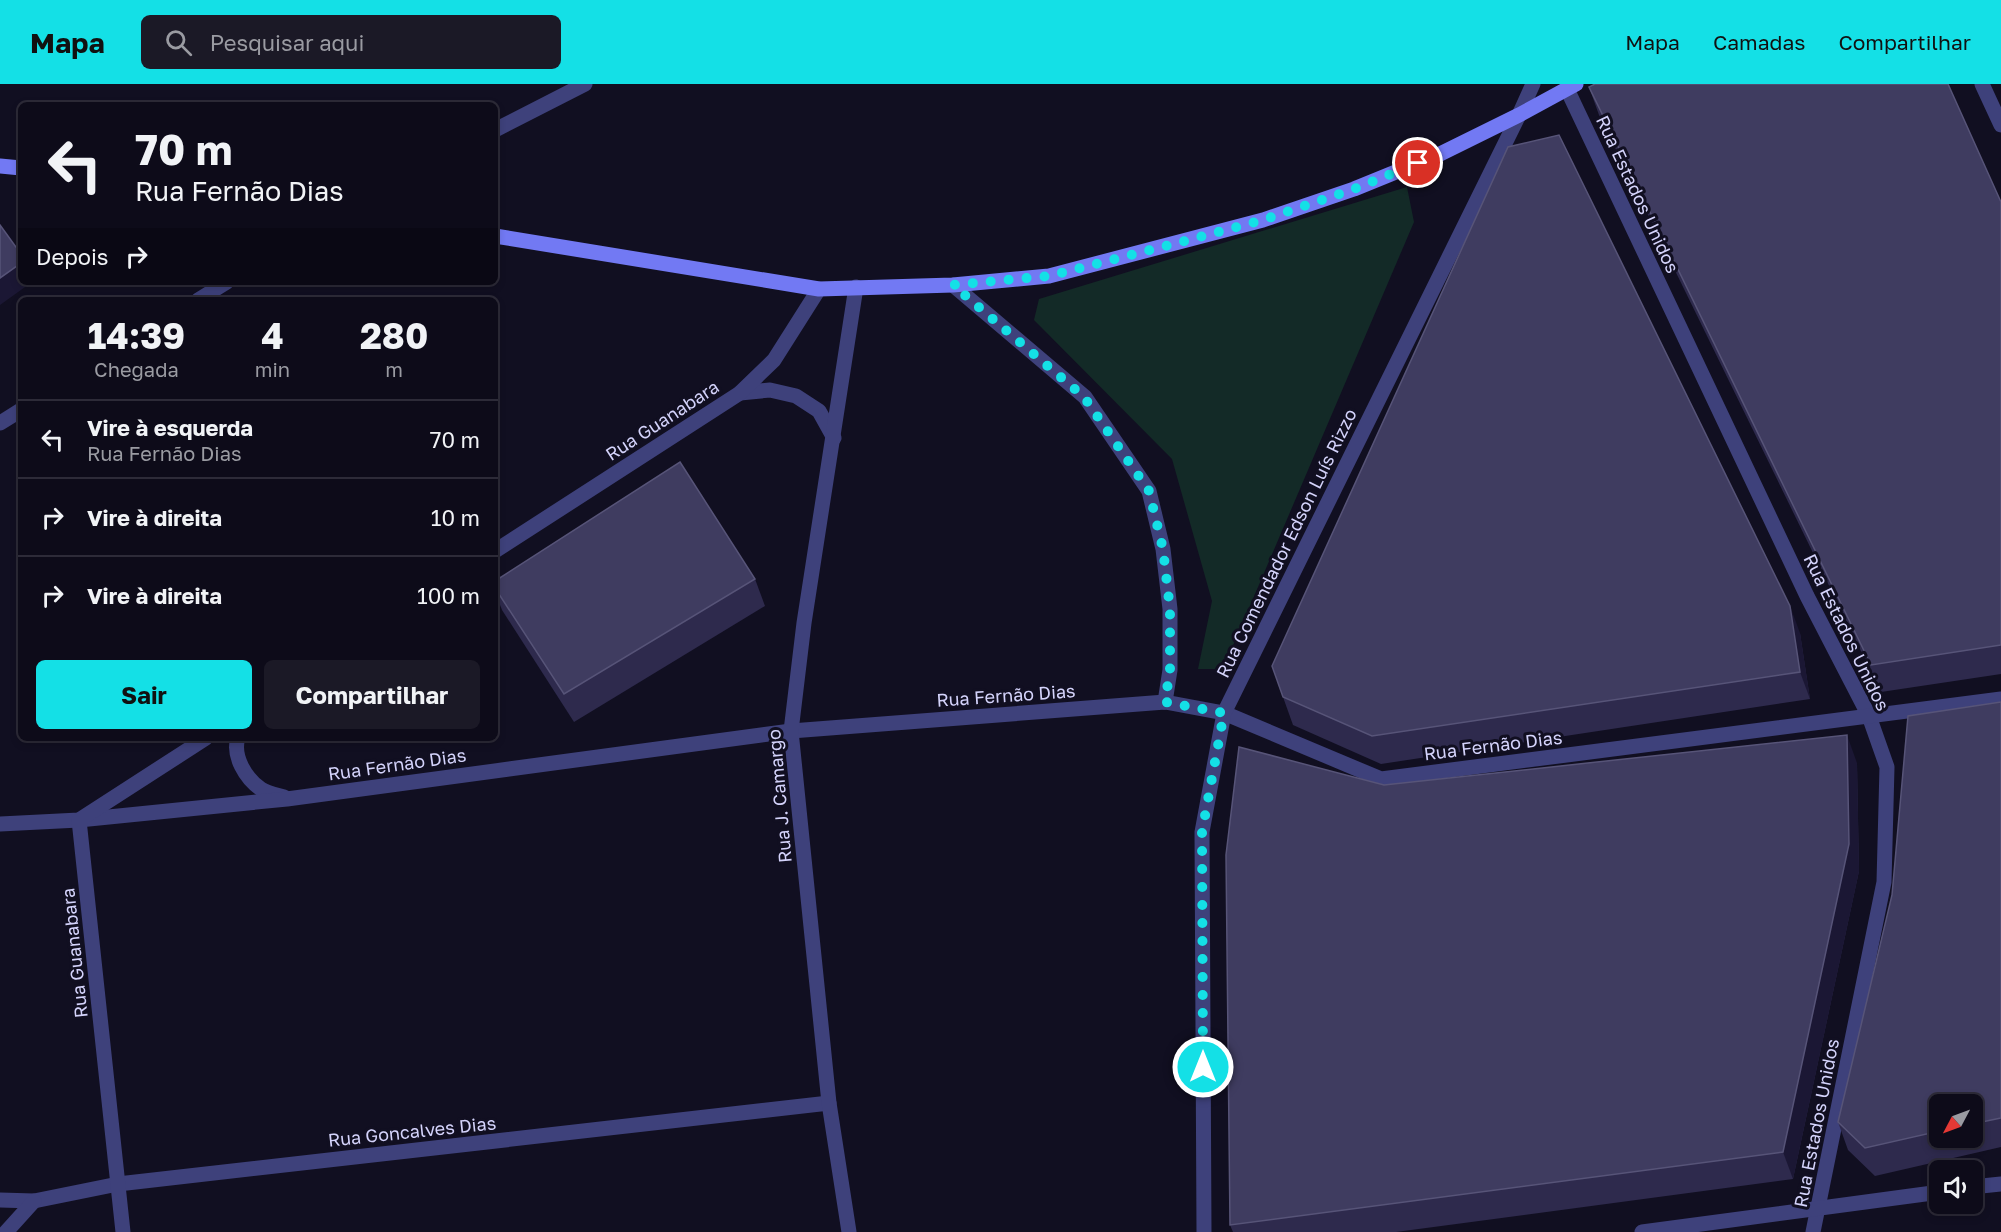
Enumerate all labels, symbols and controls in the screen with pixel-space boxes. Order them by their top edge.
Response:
search box [141,15,561,69]
text: Mapa [30,26,105,59]
icon: search [162,26,195,59]
text: Pesquisar aqui [210,29,364,56]
text: Mapa [1625,29,1680,55]
text: Camadas [1713,29,1805,55]
text: Compartilhar [1838,29,1971,55]
street label: Rua Estados Unidos [1592,112,1684,276]
text: 70 m [135,124,232,174]
icon: left [36,126,114,204]
pin [1392,137,1443,188]
icon: arrive [1401,146,1434,179]
text: Rua Fernão Dias [135,175,344,207]
icon: right [120,240,153,273]
text: Depois [36,243,108,270]
text: 14:39 [88,314,185,357]
text: 4 [261,314,284,357]
text: 280 [360,314,428,357]
text: Chegada [94,357,179,381]
text: min [255,357,290,381]
text: m [385,357,403,381]
street label: Rua Guanabara [601,375,723,465]
street label: Rua Comendador Edson Luís Rizzo [1211,405,1361,681]
text: Vire à esquerda [87,414,253,441]
icon: left [36,423,69,456]
text: 70 m [430,426,480,453]
text: Rua Fernão Dias [87,441,242,465]
icon: right [36,501,69,534]
text: Vire à direita [87,504,222,531]
text: 10 m [431,504,480,531]
street label: Rua Estados Unidos [1799,550,1895,714]
icon: right [36,579,69,612]
text: Vire à direita [87,582,222,609]
text: 100 m [417,582,480,609]
button: Sair [36,660,252,729]
button: Compartilhar [264,660,480,729]
street label: Rua Fernão Dias [936,679,1076,711]
street label: Rua Fernão Dias [1423,726,1563,764]
street label: Rua J. Camargo [762,728,796,864]
street label: Rua Fernão Dias [327,743,467,785]
street label: Rua Guanabara [56,887,92,1019]
position arrow [1171,1035,1235,1099]
street label: Rua Estados Unidos [1789,1037,1843,1209]
north arrow [1929,1094,1983,1148]
map controls [1929,1094,1983,1214]
street label: Rua Goncalves Dias [327,1111,497,1151]
button: sound [1929,1160,1983,1214]

